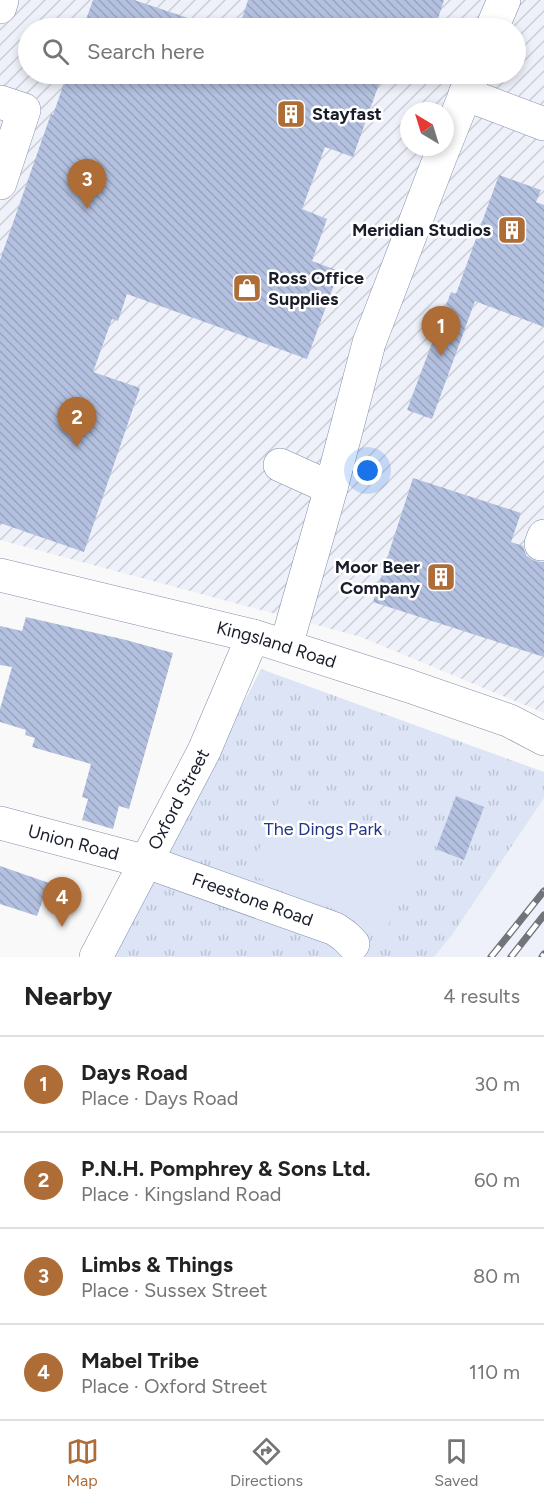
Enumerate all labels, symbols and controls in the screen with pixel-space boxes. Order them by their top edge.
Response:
search box [18,18,526,84]
icon: search [39,35,72,68]
text: Search here [87,38,205,65]
building icon: Stayfast [275,98,307,130]
north arrow [400,102,454,156]
place label: Stayfast [312,103,382,125]
pin: 3 [68,160,106,209]
building icon: Meridian Studios [496,214,528,246]
place label: Meridian Studios [352,219,492,241]
place label: Ross Office Supplies [268,267,364,310]
shop icon: Ross Office Supplies [231,272,263,304]
pin: 1 [422,306,460,356]
pin: 2 [58,398,97,447]
your location [353,456,382,485]
place label: Moor Beer Company [335,556,421,599]
building icon: Moor Beer Company [425,561,457,593]
street label: Kingsland Road [214,617,339,673]
street label: Oxford Street [143,745,214,854]
park label: The Dings Park [264,818,383,840]
street label: Union Road [25,820,121,865]
street label: Freestone Road [189,868,316,931]
pin: 4 [42,878,82,927]
text: Nearby [24,980,112,1012]
text: 4 results [443,984,520,1008]
text: Days Road [81,1059,188,1086]
text: 1 [39,1072,48,1096]
text: 30 m [474,1072,520,1096]
text: Place · Days Road [81,1086,239,1110]
text: P.N.H. Pomphrey & Sons Ltd. [81,1155,371,1182]
text: 2 [38,1168,49,1192]
text: 60 m [474,1168,520,1192]
text: Place · Kingsland Road [81,1182,281,1206]
text: Limbs & Things [81,1251,233,1278]
text: 3 [38,1264,49,1288]
text: 80 m [473,1264,520,1288]
text: Place · Sussex Street [81,1278,267,1302]
text: Mabel Tribe [81,1347,199,1374]
text: 4 [37,1360,50,1384]
text: 110 m [469,1360,520,1384]
text: Place · Oxford Street [81,1374,267,1398]
tab: Map [66,1435,99,1490]
tab: Directions [230,1435,303,1490]
tab: Saved [434,1435,478,1490]

